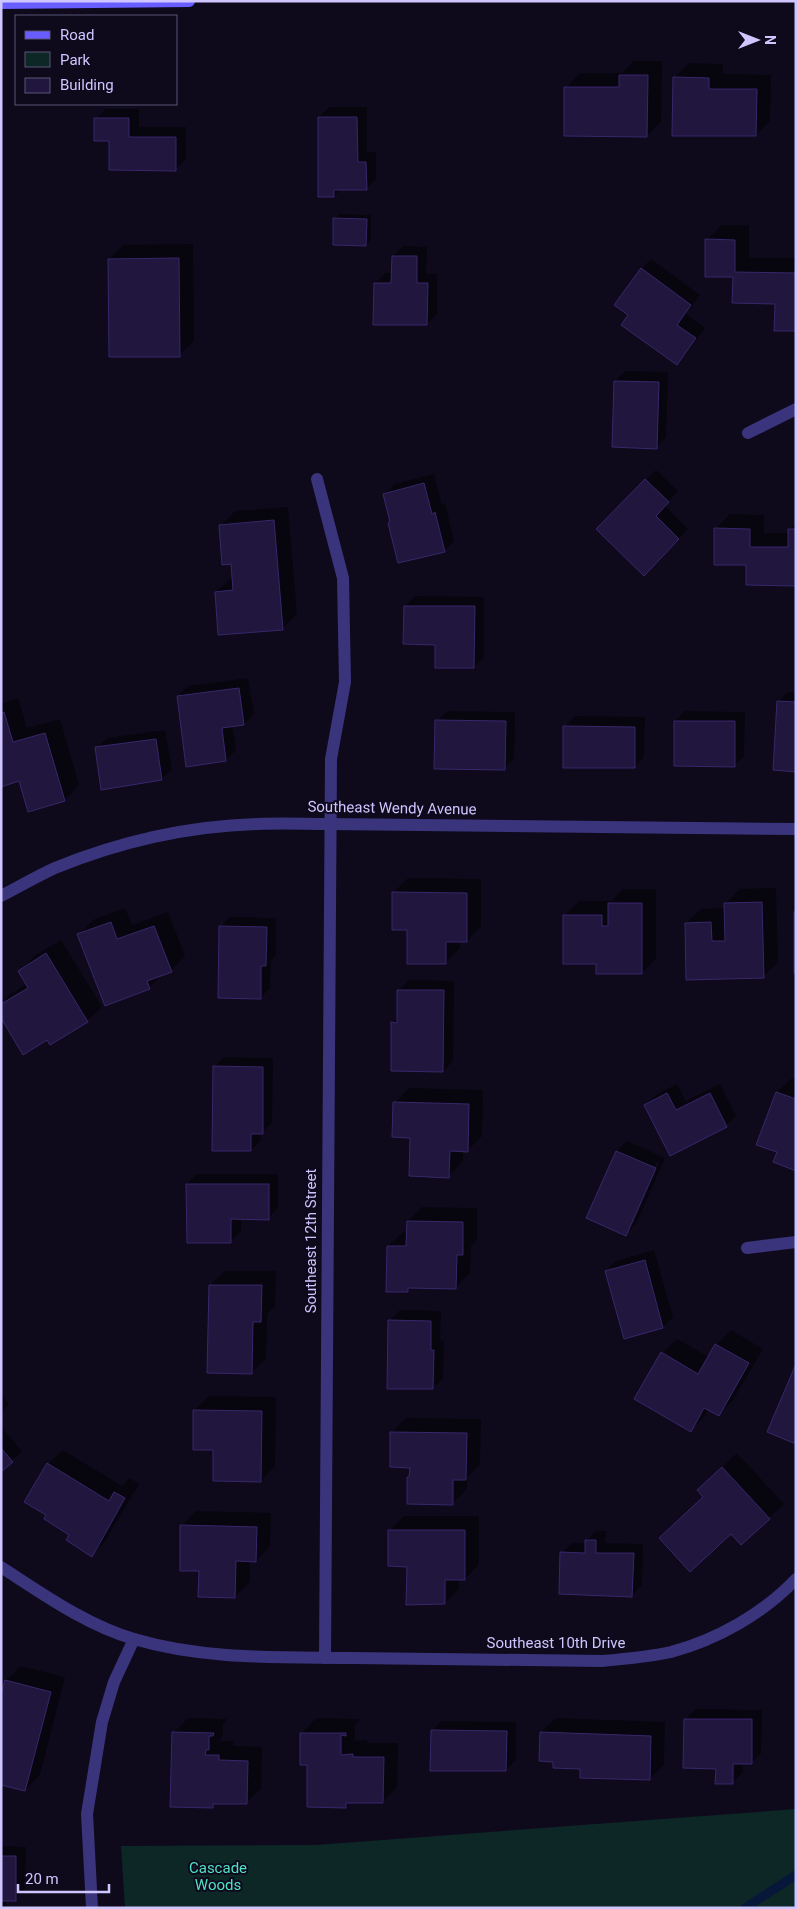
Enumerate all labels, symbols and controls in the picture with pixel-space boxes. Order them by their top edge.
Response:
legend [15,15,178,105]
north arrow [732,15,782,65]
text: Road [60,26,94,44]
text: N [762,35,778,45]
text: Park [60,51,91,69]
text: Building [60,76,114,94]
street label: Southeast Wendy Avenue [307,798,477,818]
street label: Southeast 12th Street [302,1169,320,1313]
street label: Southeast 10th Drive [487,1634,625,1652]
park label: Cascade Woods [189,1859,247,1894]
scale bar [18,1862,109,1894]
text: 20 m [25,1870,59,1888]

